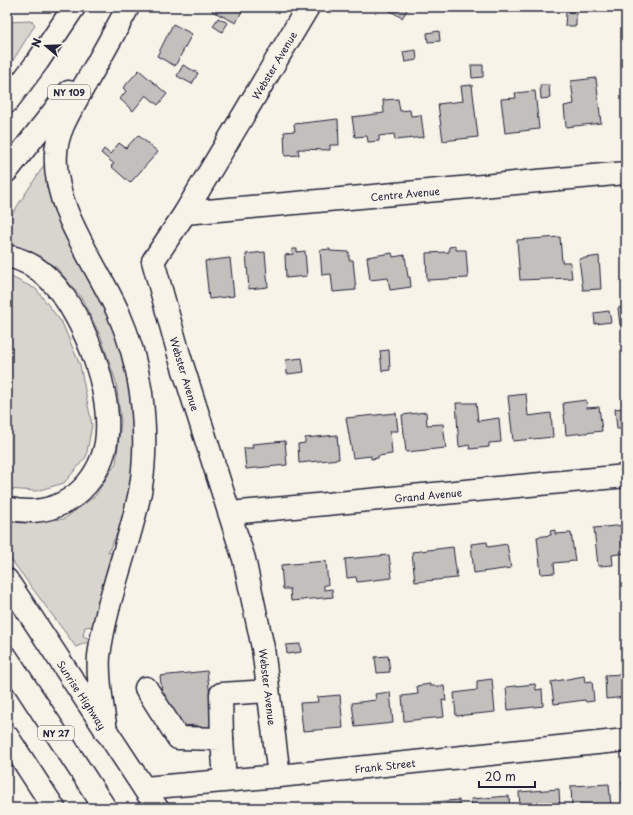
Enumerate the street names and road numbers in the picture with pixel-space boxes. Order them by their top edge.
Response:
street label: Webster Avenue [247,27,300,102]
road number: NY 109 [48,85,90,99]
street label: Centre Avenue [370,182,441,204]
street label: Webster Avenue [167,335,204,413]
street label: Grand Avenue [394,484,463,505]
street label: Webster Avenue [256,648,280,727]
street label: Sunrise Highway [54,657,111,733]
road number: NY 27 [38,726,74,740]
street label: Frank Street [354,754,416,776]

